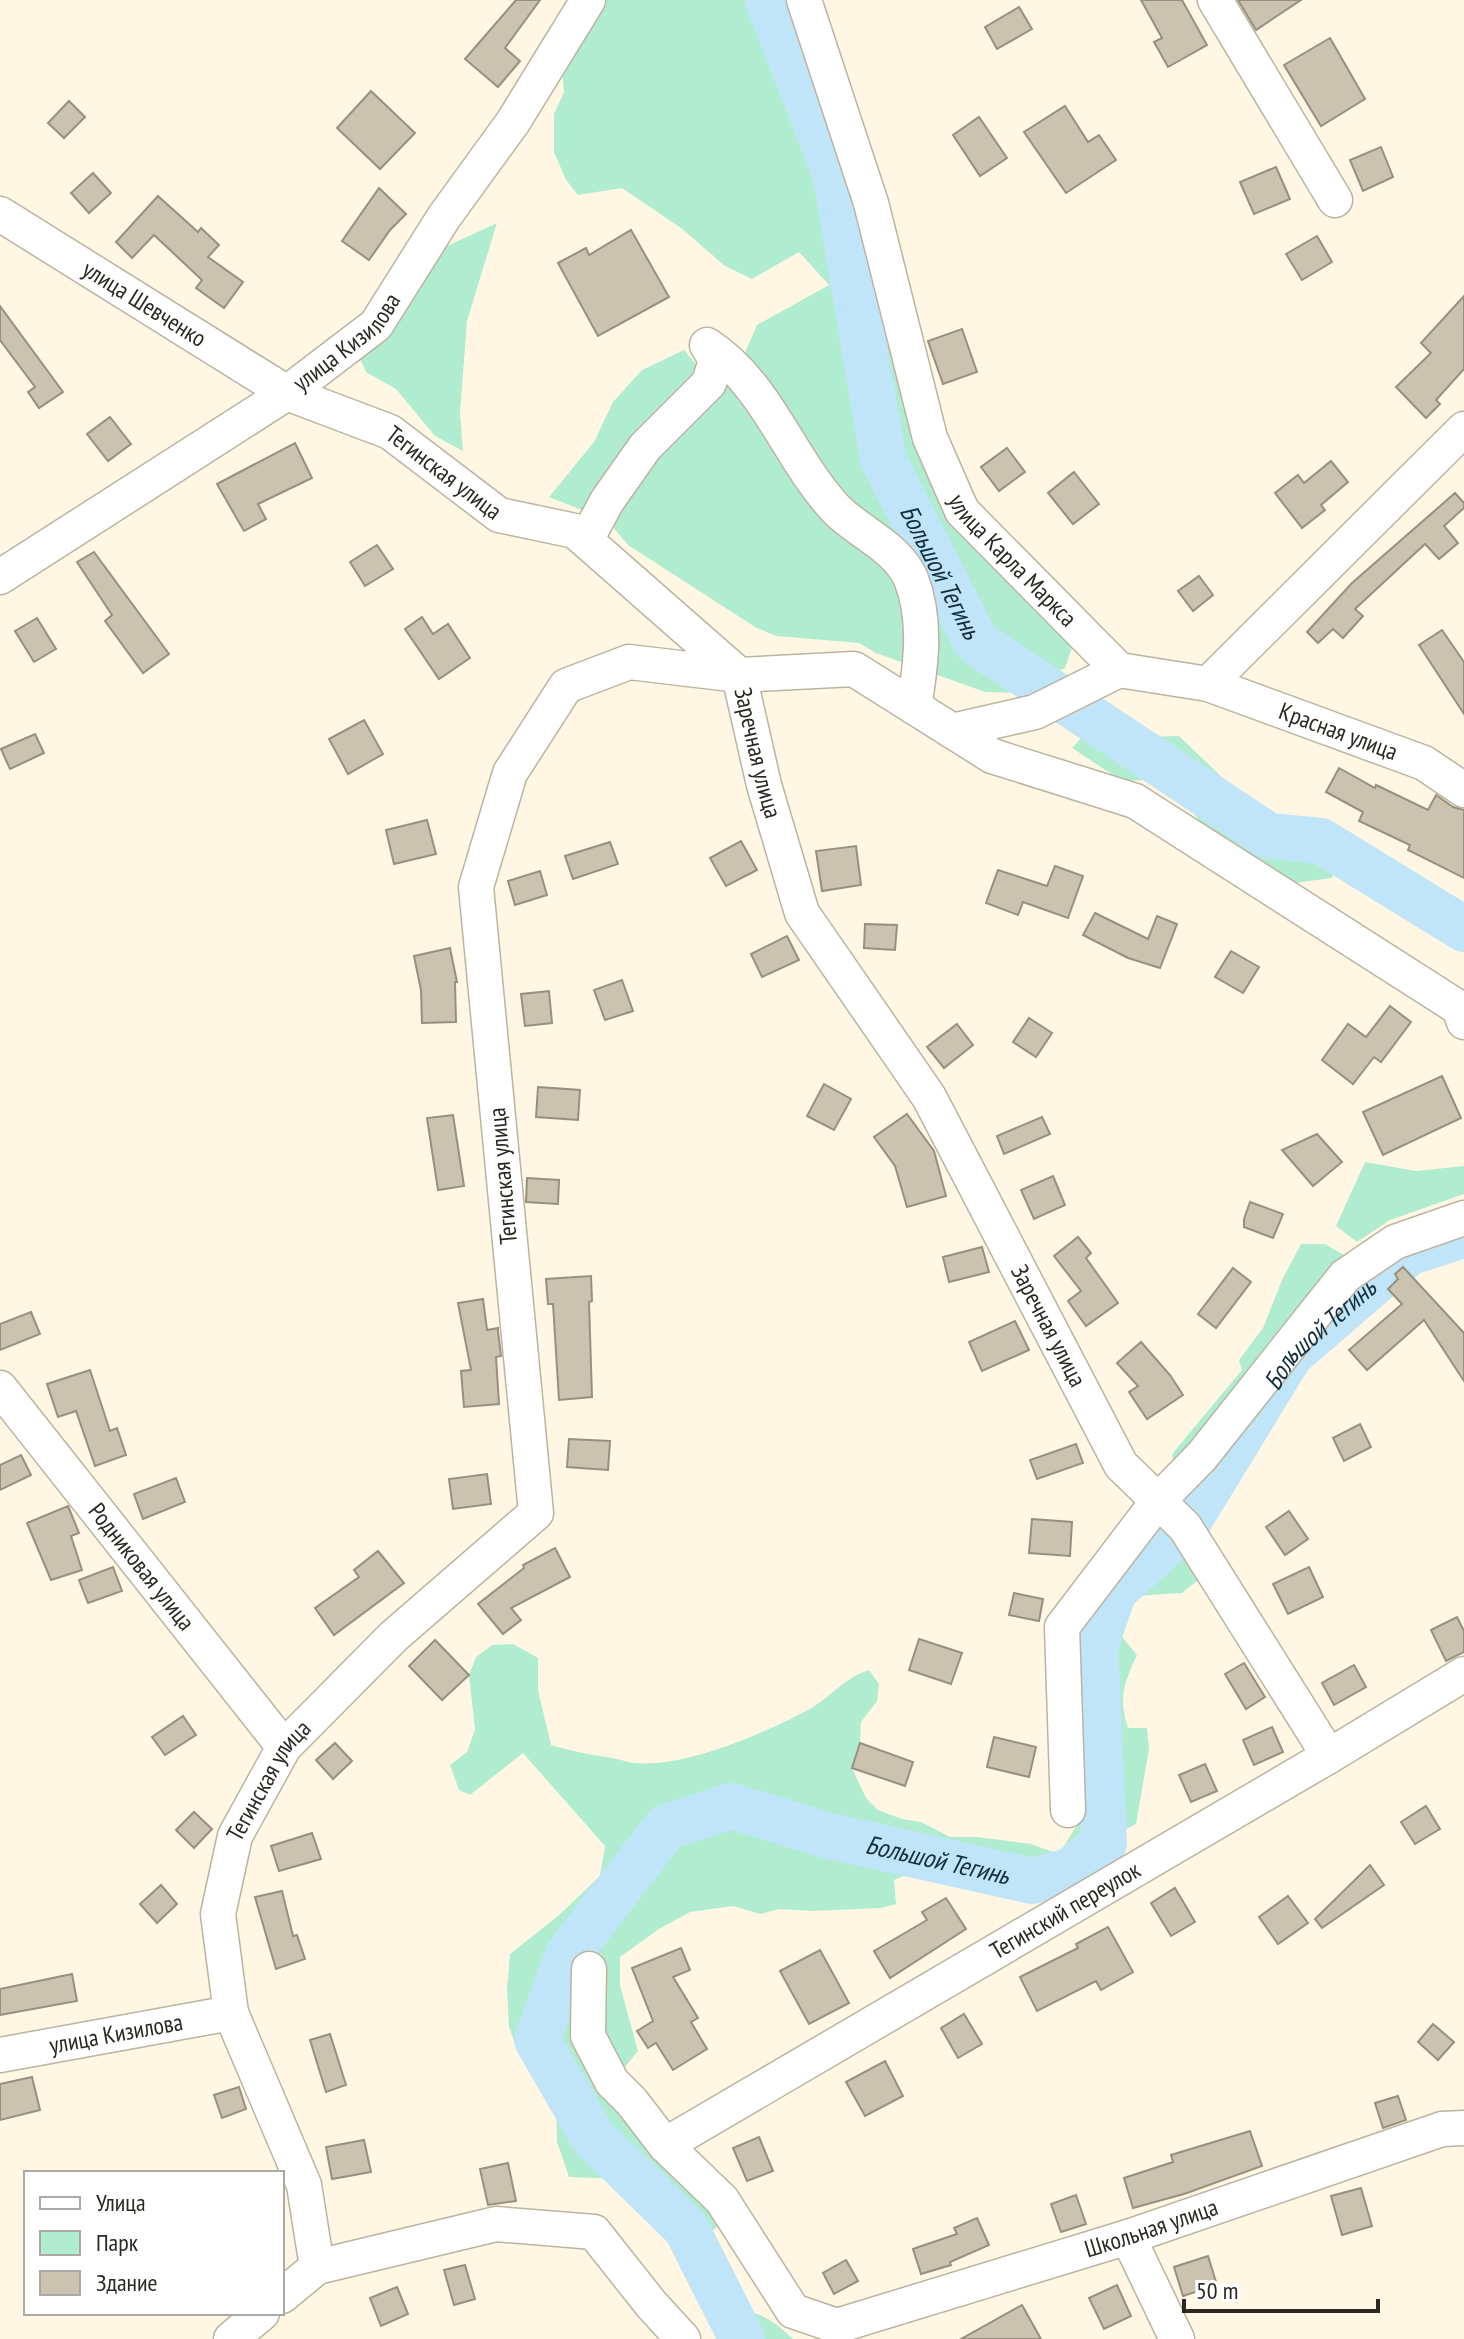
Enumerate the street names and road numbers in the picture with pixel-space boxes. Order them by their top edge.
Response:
street label: улица Шевченко [77,253,212,354]
street label: улица Кизилова [286,287,407,398]
street label: Тегинская улица [380,419,508,526]
street label: улица Карла Маркса [942,490,1084,633]
street label: Заречная улица [727,684,789,822]
street label: Красная улица [1275,695,1402,767]
street label: Тегинская улица [481,1106,524,1246]
street label: Заречная улица [1004,1259,1093,1392]
street label: Родниковая улица [82,1496,202,1637]
street label: Тегинская улица [219,1713,317,1846]
street label: Тегинский переулок [984,1854,1146,1966]
street label: улица Кизилова [47,2006,185,2061]
street label: Школьная улица [1081,2191,1222,2264]

